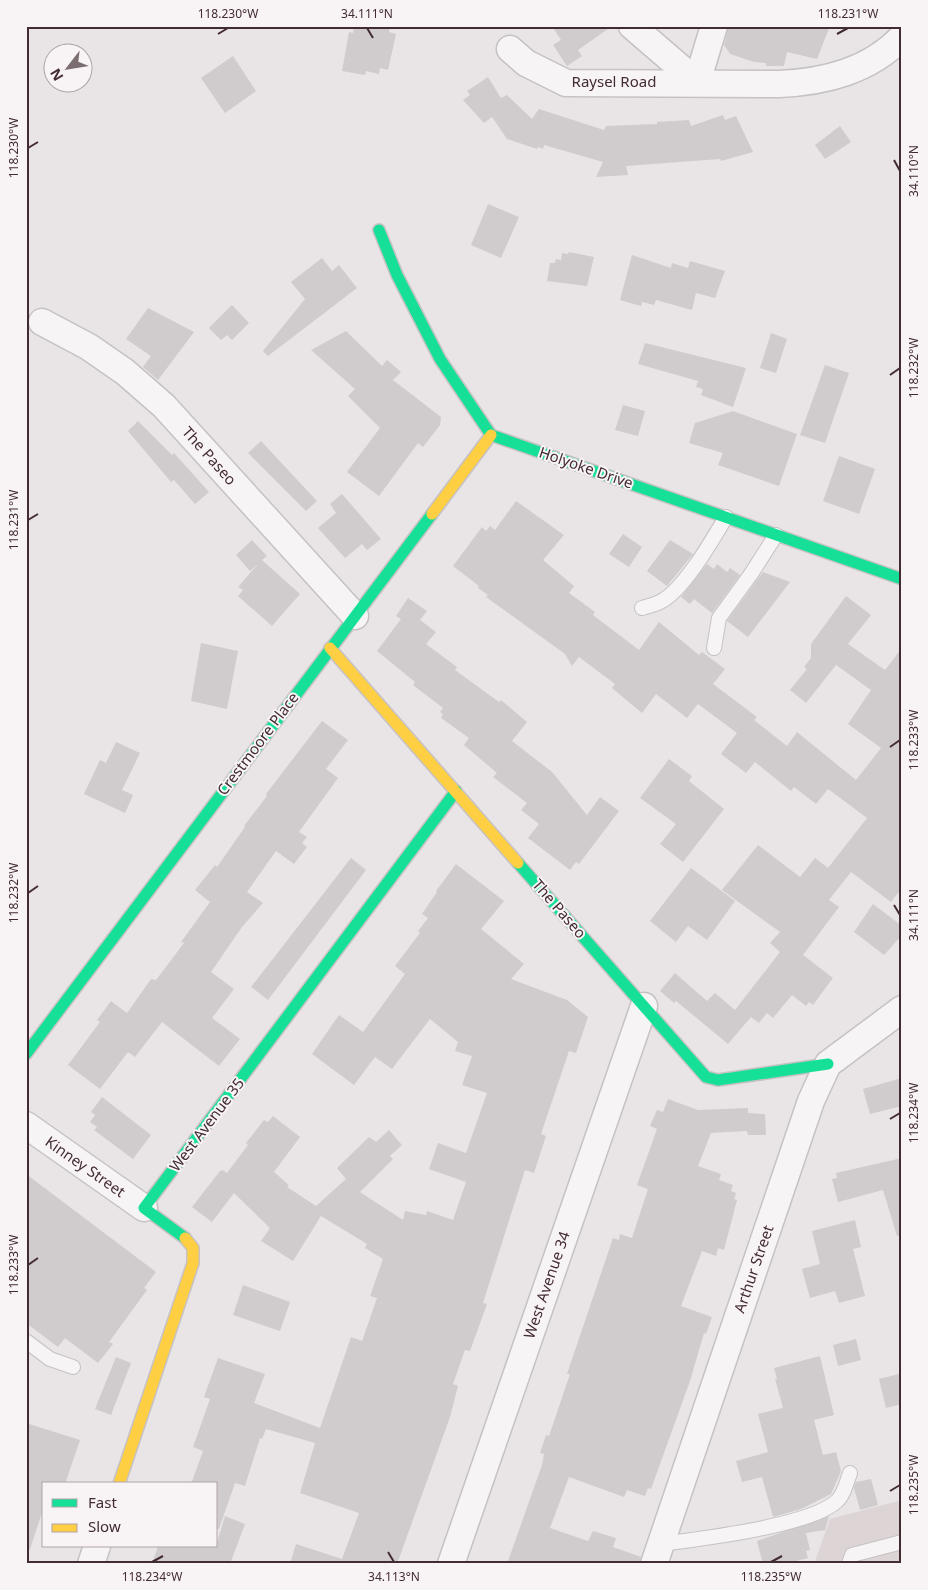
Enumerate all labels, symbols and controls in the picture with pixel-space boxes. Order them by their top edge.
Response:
text: 118.230°W [198,5,258,22]
text: 34.111°N [341,5,393,22]
text: 118.231°W [818,5,878,22]
north arrow [42,42,92,92]
text: N [45,65,68,85]
street label: Raysel Road [572,71,656,91]
text: 118.230°W [5,118,22,178]
text: 34.110°N [905,145,922,197]
text: 118.232°W [905,338,922,398]
street label: The Paseo [178,422,241,489]
street label: Holyoke Drive [537,442,636,493]
text: 118.231°W [5,490,22,550]
street label: Crestmoore Place [212,688,302,799]
text: 118.233°W [905,710,922,770]
text: 118.232°W [5,863,22,923]
street label: The Paseo [529,875,591,942]
text: 34.111°N [905,889,922,941]
street label: West Avenue 35 [164,1074,248,1175]
text: 118.234°W [905,1083,922,1143]
street label: Kinney Street [42,1131,130,1201]
street label: Arthur Street [729,1222,778,1315]
street label: West Avenue 34 [518,1228,574,1341]
text: 118.233°W [5,1235,22,1295]
text: 118.235°W [905,1455,922,1515]
legend [42,1482,218,1548]
text: Fast [88,1492,117,1512]
text: Slow [88,1516,121,1536]
text: 118.234°W [122,1568,182,1585]
text: 34.113°N [368,1568,420,1585]
text: 118.235°W [741,1568,801,1585]

